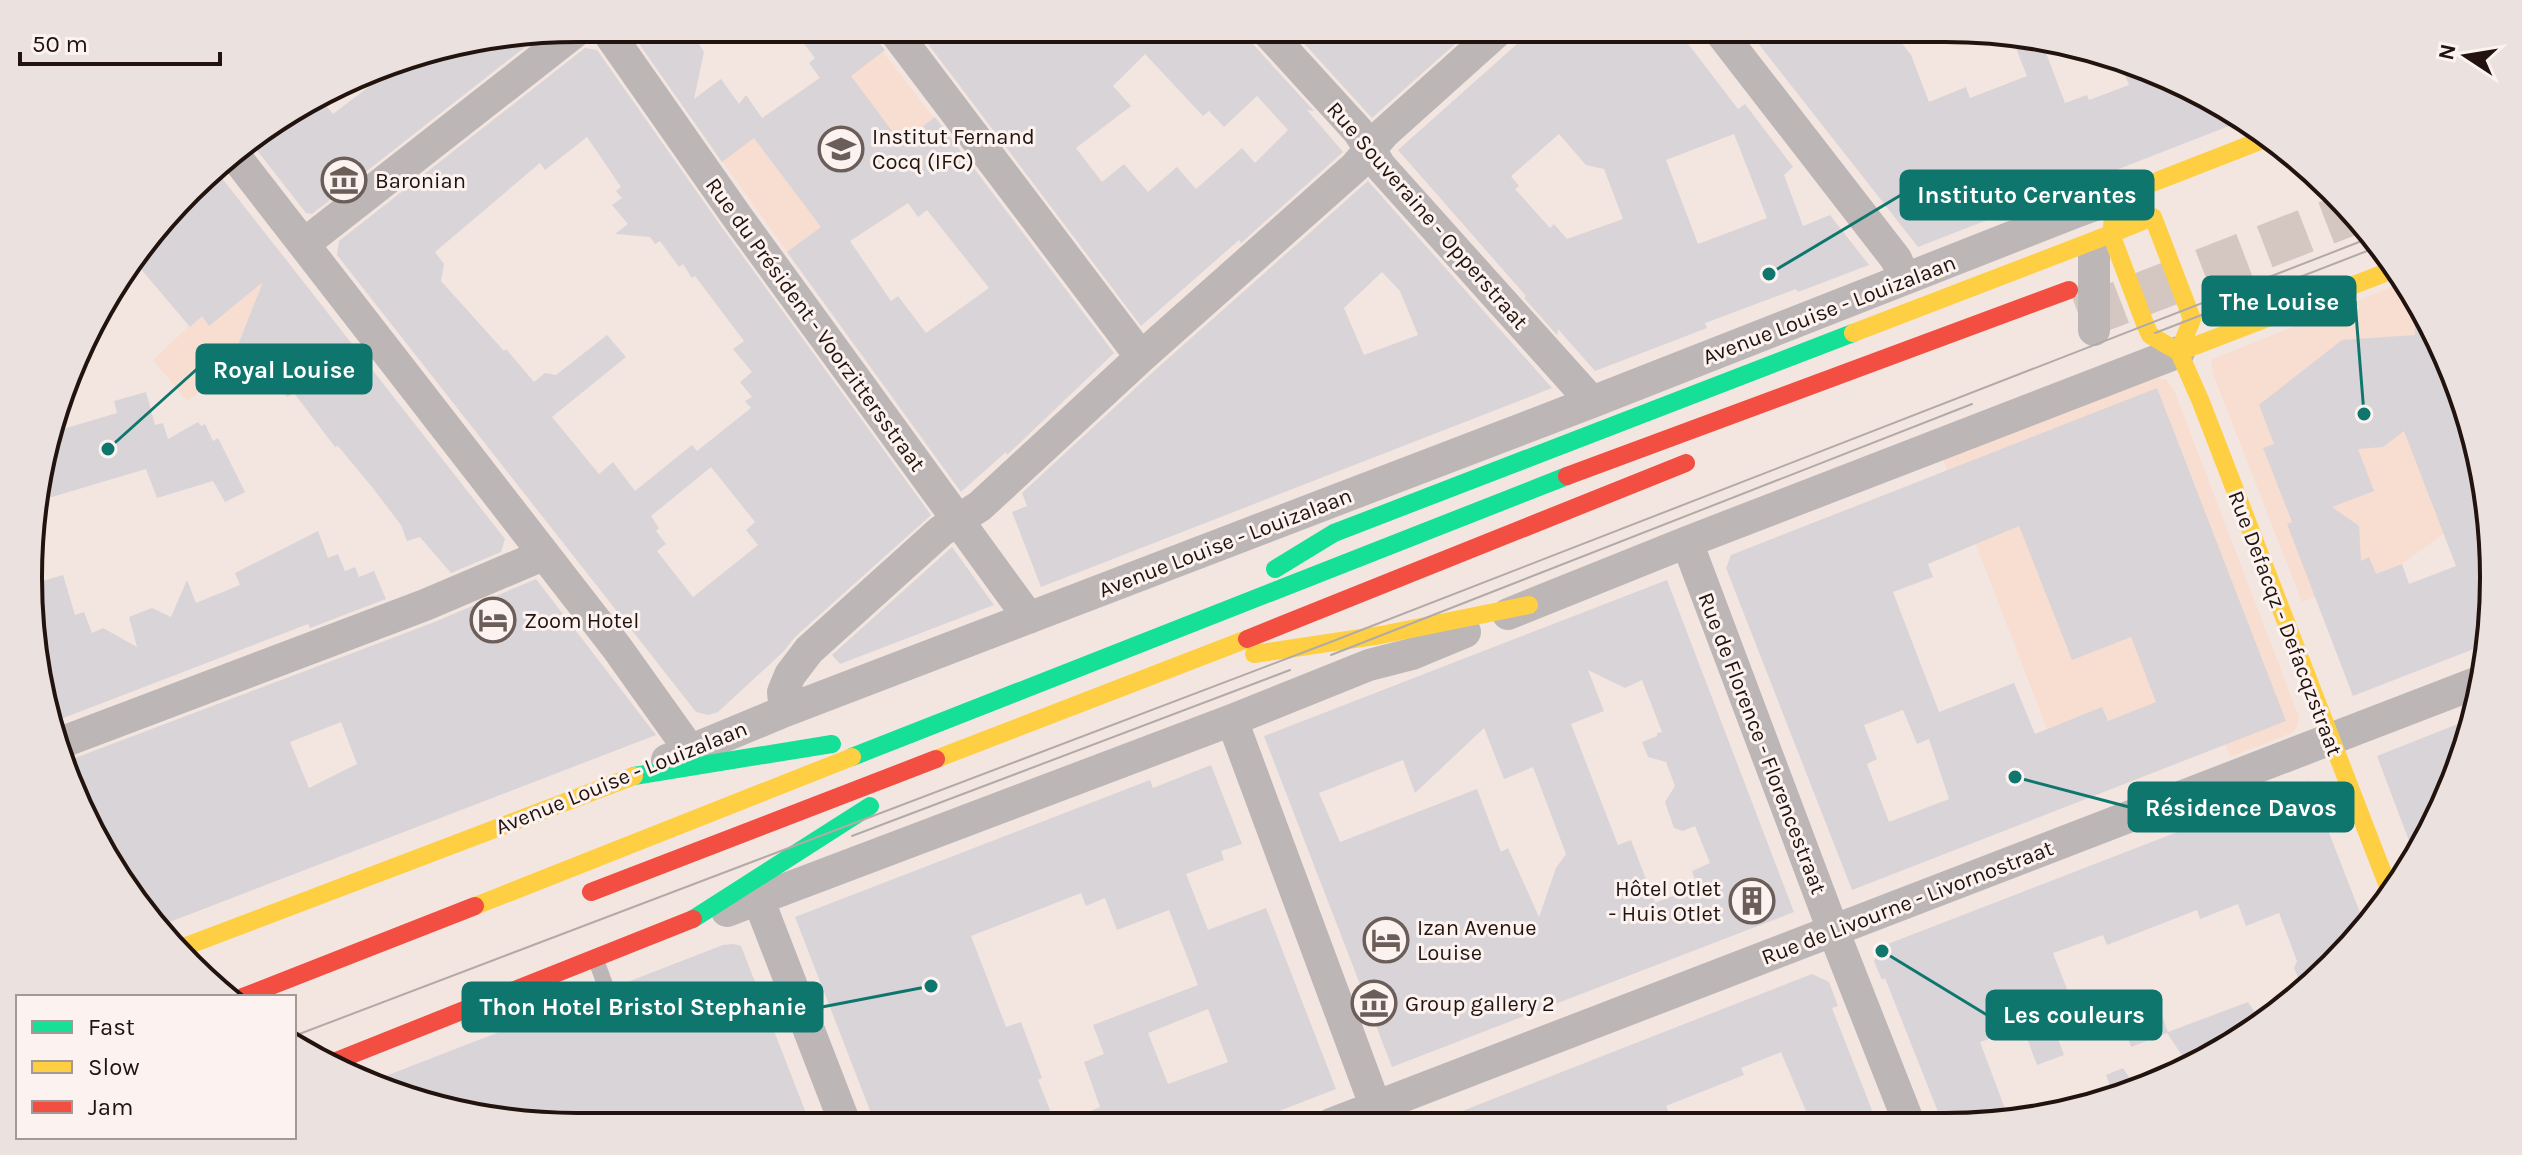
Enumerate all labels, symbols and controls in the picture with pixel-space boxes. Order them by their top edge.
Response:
scale bar [20,16,220,66]
north arrow [2426,16,2506,96]
text: 50 m [32,30,88,58]
text: N [2433,42,2462,62]
street label: Rue Souveraine - Opperstraat [1321,97,1533,335]
place label: Institut Fernand Cocq (IFC) [872,124,1035,175]
school or university icon: Institut Fernand Cocq (IFC) [817,125,865,173]
museum icon: Baronian [320,156,368,204]
place label: Baronian [375,168,466,194]
callout: Instituto Cervantes [1901,171,2153,219]
street label: Rue du Président - Voorzittersstraat [700,173,931,477]
text: Instituto Cervantes [1917,181,2137,209]
street label: Avenue Louise - Louizalaan [1699,250,1960,370]
callout: The Louise [2203,277,2355,325]
text: The Louise [2219,288,2339,316]
callout: Royal Louise [197,345,371,393]
text: Royal Louise [213,356,355,384]
street label: Avenue Louise - Louizalaan [1095,483,1356,603]
street label: Rue Defacqz - Defacqzstraat [2222,487,2348,760]
street label: Rue de Florence - Florencestraat [1692,589,1832,898]
hotel icon: Zoom Hotel [469,596,517,644]
place label: Zoom Hotel [524,608,639,634]
street label: Avenue Louise - Louizalaan [492,715,751,840]
callout: Résidence Davos [2129,783,2353,831]
text: Résidence Davos [2145,794,2337,822]
street label: Rue de Livourne - Livornostraat [1758,835,2057,971]
place label: Hôtel Otlet - Huis Otlet [1609,876,1721,927]
building icon: Hôtel Otlet - Huis Otlet [1728,877,1776,925]
place label: Izan Avenue Louise [1417,915,1537,966]
hotel icon: Izan Avenue Louise [1362,916,1410,964]
museum icon: Group gallery 2 [1350,979,1398,1027]
callout: Thon Hotel Bristol Stephanie [463,983,822,1031]
place label: Group gallery 2 [1405,991,1555,1017]
callout: Les couleurs [1987,991,2161,1039]
text: Thon Hotel Bristol Stephanie [479,993,807,1021]
legend [16,995,296,1139]
text: Les couleurs [2003,1001,2145,1029]
text: Fast [88,1013,135,1041]
text: Slow [88,1053,140,1081]
text: Jam [88,1093,133,1121]

